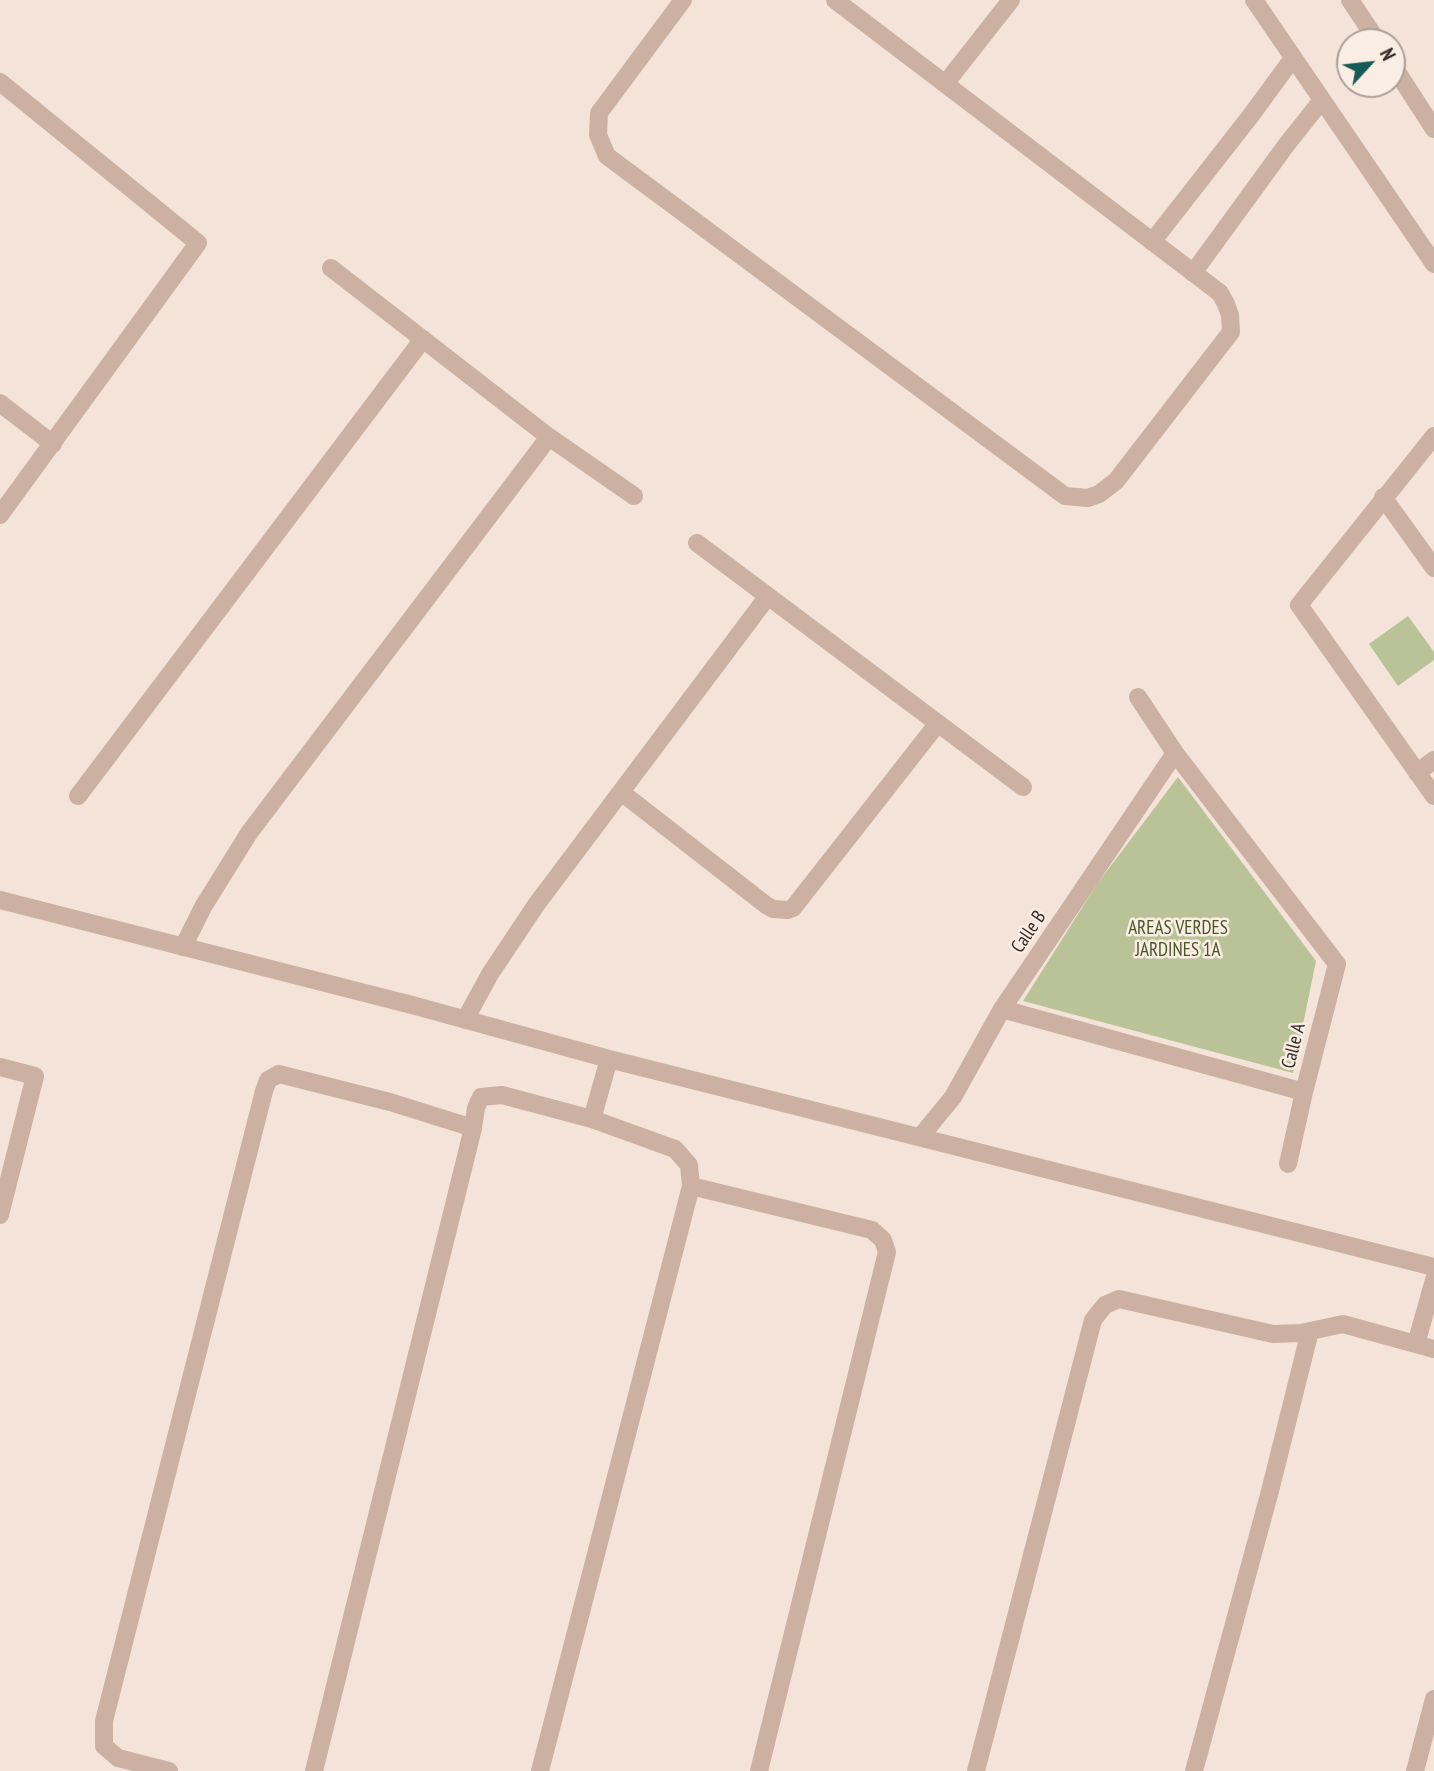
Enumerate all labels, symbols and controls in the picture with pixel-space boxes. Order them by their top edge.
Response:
north arrow [1336,28,1406,98]
text: N [1375,44,1401,64]
street label: Calle B [1007,907,1051,957]
park label: AREAS VERDES JARDINES 1A [1128,918,1228,962]
street label: Calle A [1277,1021,1311,1071]

